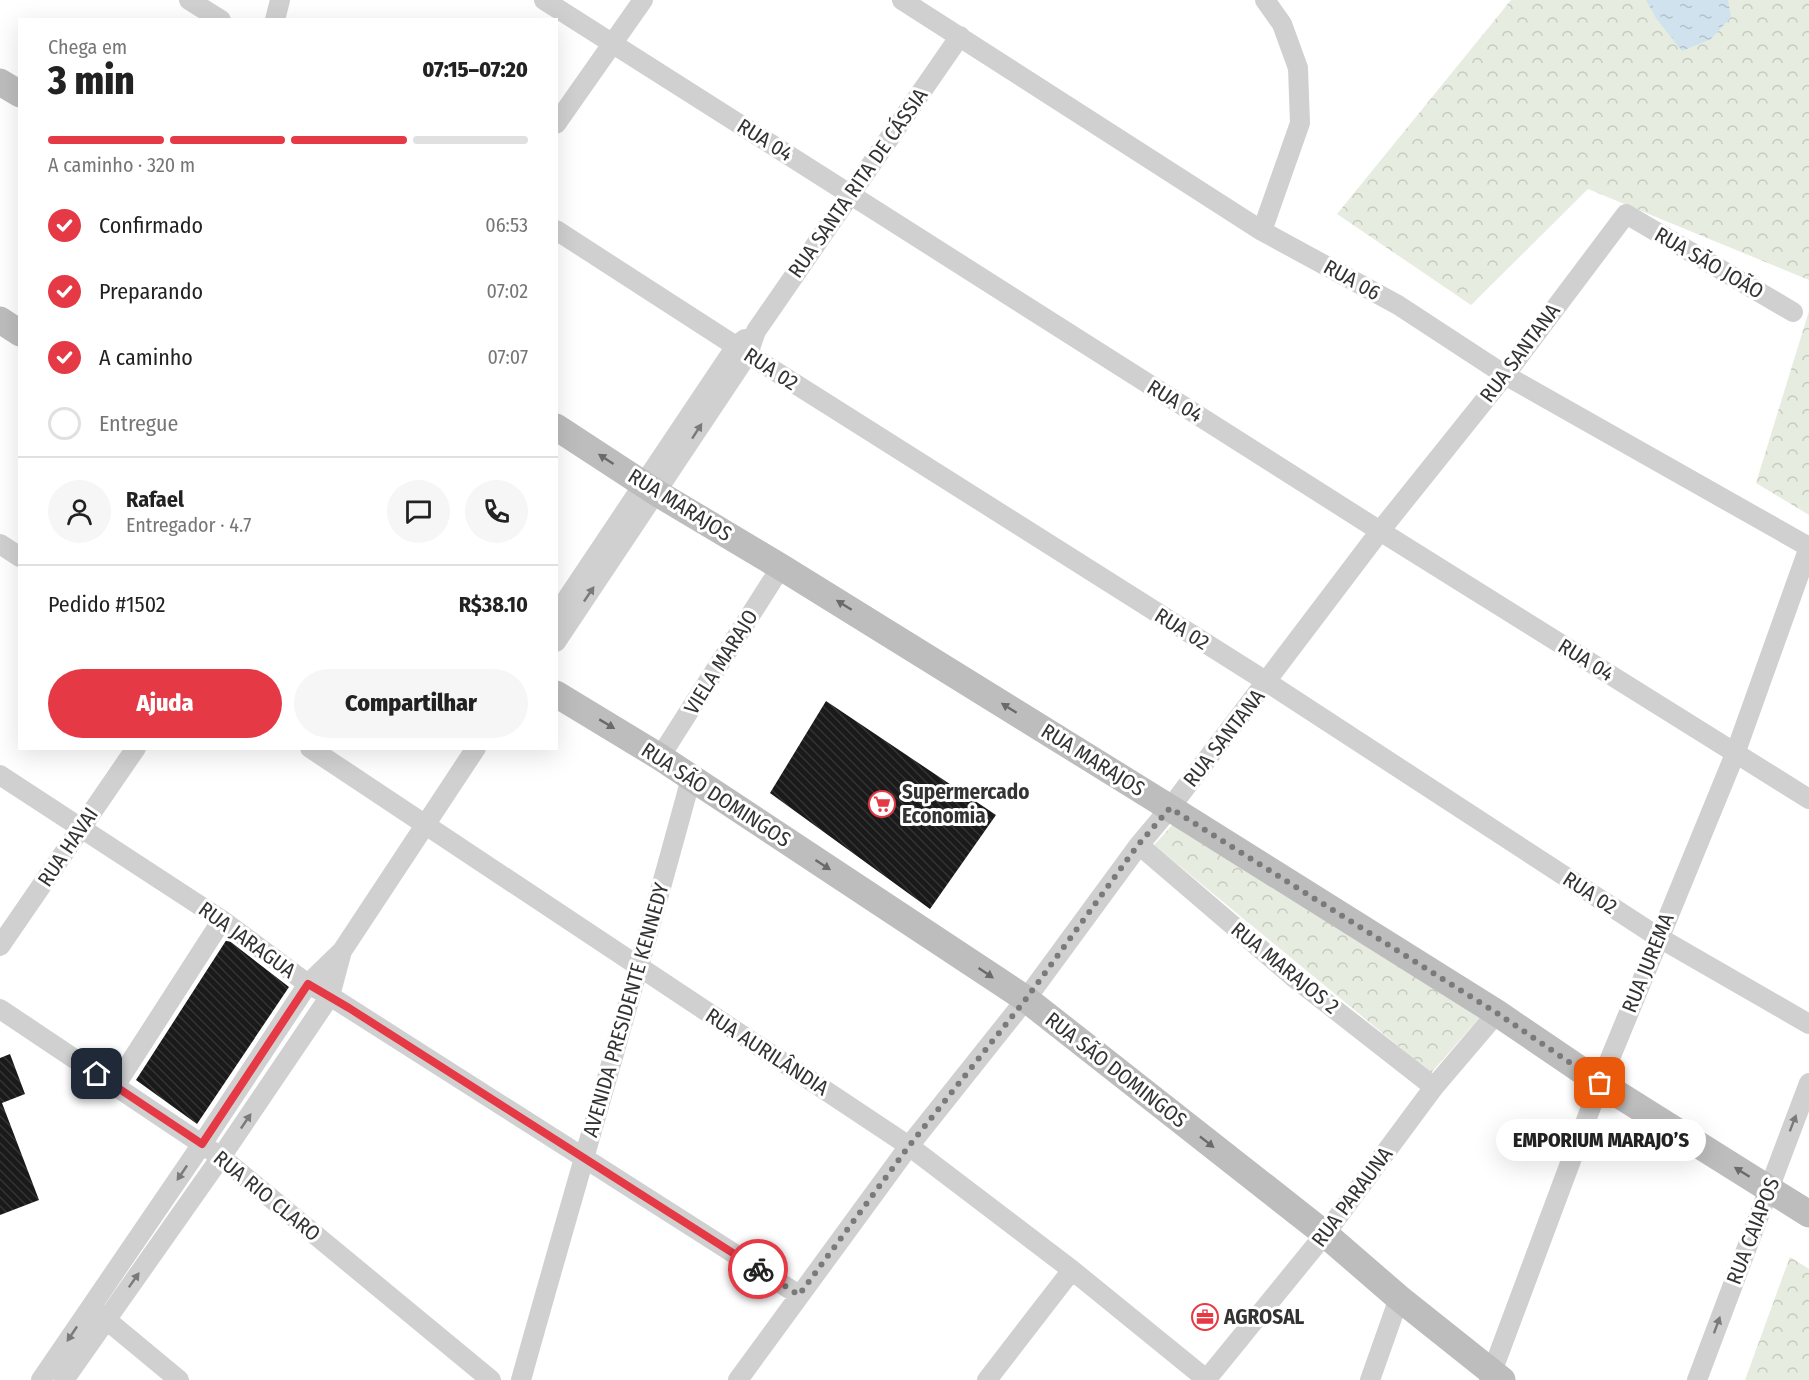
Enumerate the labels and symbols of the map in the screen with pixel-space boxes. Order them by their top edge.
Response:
street label: RUA SANTA RITA DE CÁSSIA [783,83,933,283]
street label: RUA 04 [732,113,798,167]
street label: RUA SÃO JOÃO [1650,221,1768,305]
street label: RUA 06 [1319,254,1385,306]
street label: RUA SANTANA [1474,298,1566,408]
street label: RUA 02 [739,342,803,396]
street label: RUA 04 [1142,374,1208,428]
one-way arrow [691,424,703,440]
one-way arrow [598,454,614,465]
street label: RUA MARAJOS [623,463,737,547]
one-way arrow [583,586,595,602]
one-way arrow [836,600,852,611]
street label: RUA 02 [1150,602,1214,656]
street label: VIELA MARAJO [679,605,763,719]
street label: RUA 04 [1553,633,1619,687]
street label: RUA SANTANA [1178,684,1270,792]
one-way arrow [1001,702,1017,713]
street label: RUA MARAJOS [1036,718,1150,802]
one-way arrow [598,719,615,730]
street label: RUA SÃO DOMINGOS [636,737,796,853]
place label: Supermercado Economia [902,779,1029,829]
supermarket icon: Supermercado Economia [867,789,897,819]
street label: RUA HAVAI [32,802,104,892]
one-way arrow [815,859,831,870]
street label: RUA 02 [1558,866,1622,920]
street label: AVENIDA PRESIDENTE KENNEDY [577,879,675,1140]
street label: RUA JARAGUA [193,896,301,984]
street label: RUA JUREMA [1616,910,1680,1016]
street label: RUA MARAJOS 2 [1226,917,1344,1019]
one-way arrow [977,967,994,978]
street label: RUA AURILÂNDIA [701,1003,833,1101]
street label: RUA SÃO DOMINGOS [1040,1007,1192,1133]
pin [71,1048,122,1099]
pin [1574,1057,1625,1108]
one-way arrow [240,1112,251,1129]
one-way arrow [1789,1114,1799,1132]
callout: EMPORIUM MARAJO’S [1495,1119,1705,1161]
one-way arrow [1200,1135,1215,1147]
street label: RUA PARAUNA [1306,1142,1398,1252]
street label: RUA RIO CLARO [208,1145,326,1247]
one-way arrow [176,1164,188,1180]
one-way arrow [1734,1166,1750,1178]
street label: RUA CAIAPOS [1721,1174,1785,1288]
courier [728,1239,788,1299]
one-way arrow [128,1273,140,1289]
office icon: AGROSAL [1190,1302,1220,1332]
place label: AGROSAL [1223,1304,1305,1330]
one-way arrow [1713,1316,1723,1334]
one-way arrow [66,1325,78,1341]

